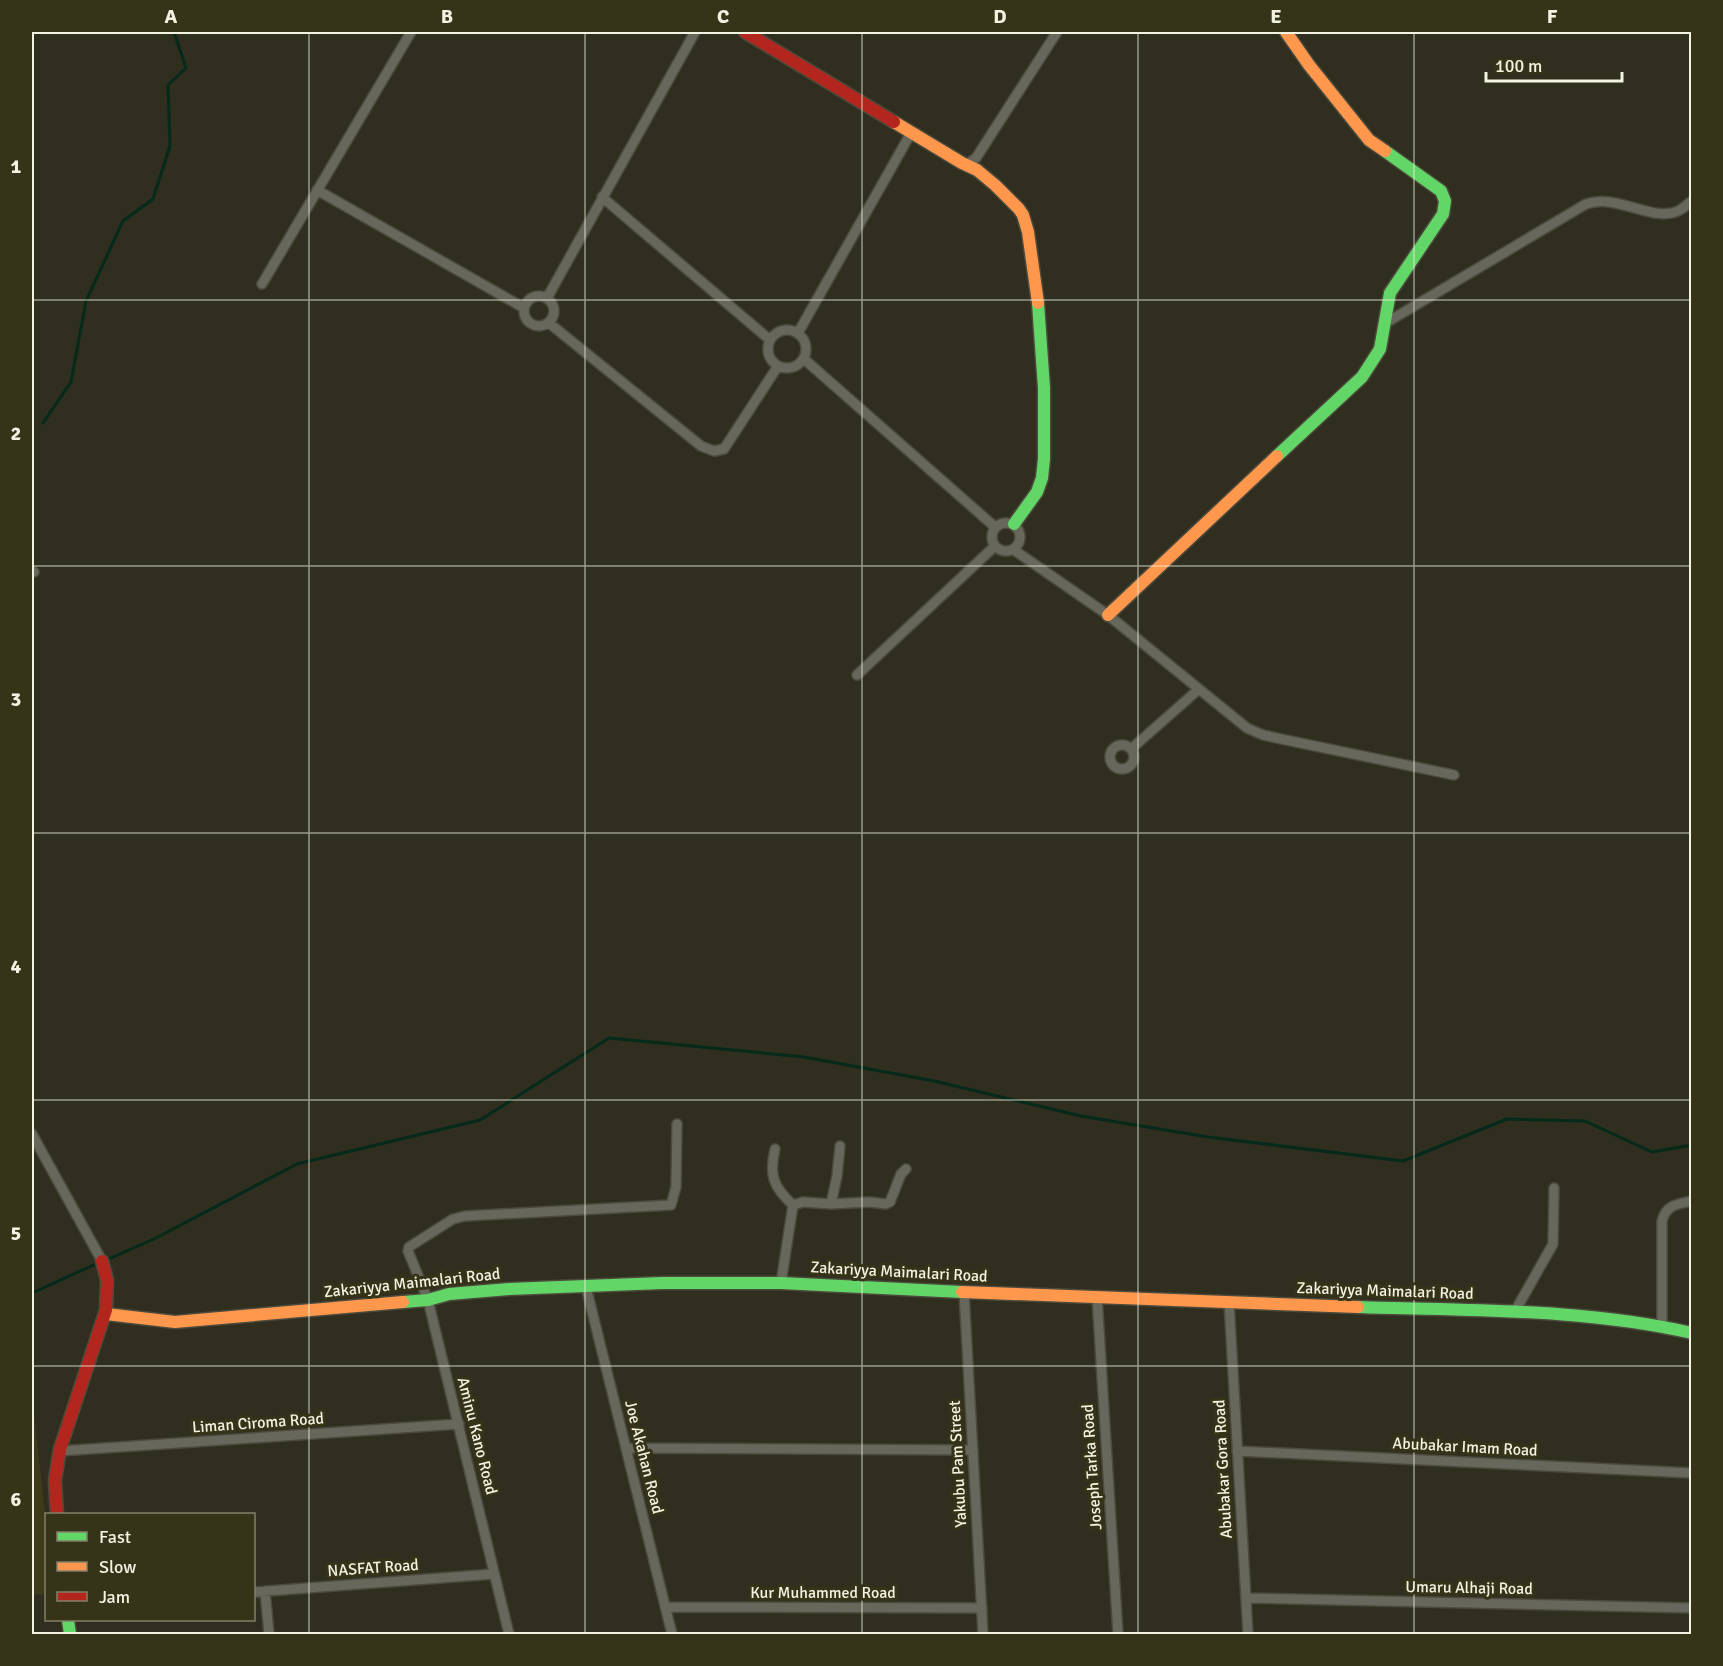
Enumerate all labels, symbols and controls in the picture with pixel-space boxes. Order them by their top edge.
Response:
text: A [165,4,178,29]
text: B [441,4,453,29]
text: C [717,4,729,29]
text: D [993,4,1007,29]
text: E [1270,4,1282,29]
text: F [1547,4,1558,29]
scale bar [1486,45,1622,83]
text: 100 m [1495,55,1542,77]
text: 1 [11,154,22,179]
text: 2 [11,421,21,446]
text: 3 [11,687,21,712]
text: 4 [11,954,22,979]
text: 5 [11,1221,21,1246]
street label: Zakariyya Maimalari Road [810,1257,988,1287]
street label: Zakariyya Maimalari Road [323,1264,501,1302]
street label: Zakariyya Maimalari Road [1296,1278,1474,1304]
street label: Aminu Kano Road [453,1375,501,1497]
street label: Joe Akahan Road [620,1398,668,1516]
street label: Yakubu Pam Street [945,1399,971,1528]
street label: Abubakar Gora Road [1209,1399,1237,1539]
street label: Joseph Tarka Road [1078,1404,1106,1530]
street label: Liman Ciroma Road [191,1408,325,1438]
street label: Abubakar Imam Road [1392,1433,1538,1461]
text: 6 [11,1487,22,1512]
legend [45,1513,255,1621]
text: Fast [99,1526,131,1548]
street label: NASFAT Road [327,1555,419,1581]
text: Slow [99,1556,136,1578]
street label: Umaru Alhaji Road [1405,1577,1533,1599]
street label: Kur Muhammed Road [750,1583,896,1603]
text: Jam [99,1586,130,1608]

